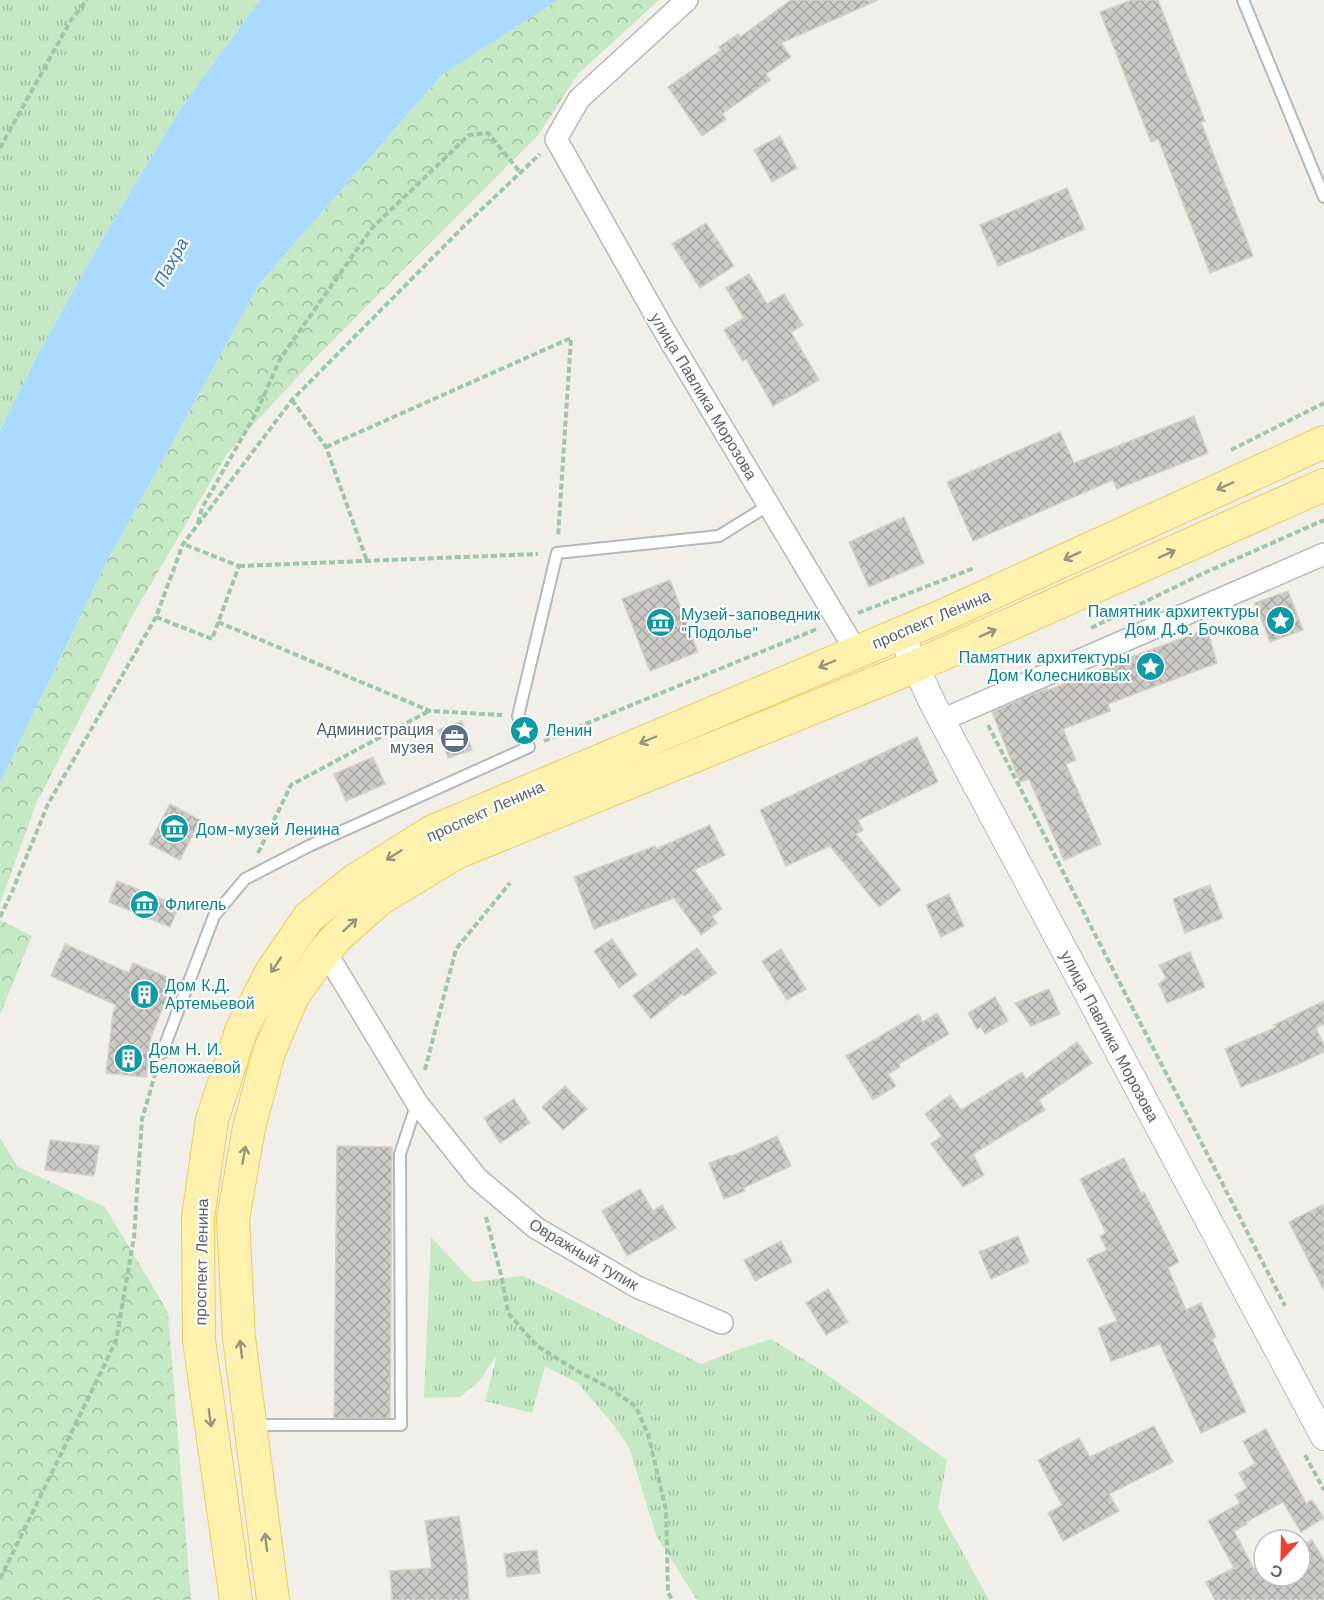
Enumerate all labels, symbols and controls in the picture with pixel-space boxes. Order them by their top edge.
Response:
water label: Пахра [149,234,192,290]
street label: улица Павлика Морозова [646,309,761,483]
one-way arrow [1217,481,1235,493]
one-way arrow [1157,548,1175,560]
one-way arrow [1064,551,1082,563]
street label: проспект Ленина [869,586,993,653]
place label: Памятник архитектуры Дом Д.Ф. Бочкова [1088,602,1259,639]
place icon: Памятник архитектуры Дом Д.Ф. Бочкова [1264,604,1296,636]
place label: Музей-заповедник "Подолье" [681,605,821,642]
museum icon: Музей-заповедник "Подолье" [644,607,676,639]
one-way arrow [979,627,997,639]
place label: Памятник архитектуры Дом Колесниковых [959,648,1130,685]
place icon: Памятник архитектуры Дом Колесниковых [1135,650,1167,682]
one-way arrow [818,659,837,670]
place icon: Ленин [509,714,541,746]
place label: Администрация музея [316,720,434,757]
place label: Ленин [546,721,592,740]
office icon: Администрация музея [439,722,471,754]
one-way arrow [639,735,657,746]
street label: проспект Ленина [423,777,547,846]
museum icon: Дом-музей Ленина [159,813,191,845]
place label: Дом-музей Ленина [196,820,340,839]
one-way arrow [386,850,403,862]
museum icon: Флигель [128,888,160,920]
place label: Флигель [165,895,226,914]
one-way arrow [342,918,357,932]
street label: улица Павлика Морозова [1056,947,1163,1125]
one-way arrow [270,956,282,973]
place label: Дом К.Д. Артемьевой [165,976,255,1013]
building icon: Дом К.Д. Артемьевой [128,978,160,1010]
place label: Дом Н. И. Беложаевой [149,1040,241,1077]
building icon: Дом Н. И. Беложаевой [112,1042,144,1074]
one-way arrow [239,1145,250,1165]
street label: проспект Ленина [191,1198,212,1326]
street label: Овражный тупик [526,1214,643,1295]
one-way arrow [235,1339,246,1359]
one-way arrow [205,1408,216,1427]
north arrow [1252,1528,1312,1588]
one-way arrow [260,1533,271,1552]
text: С [1267,1560,1285,1582]

